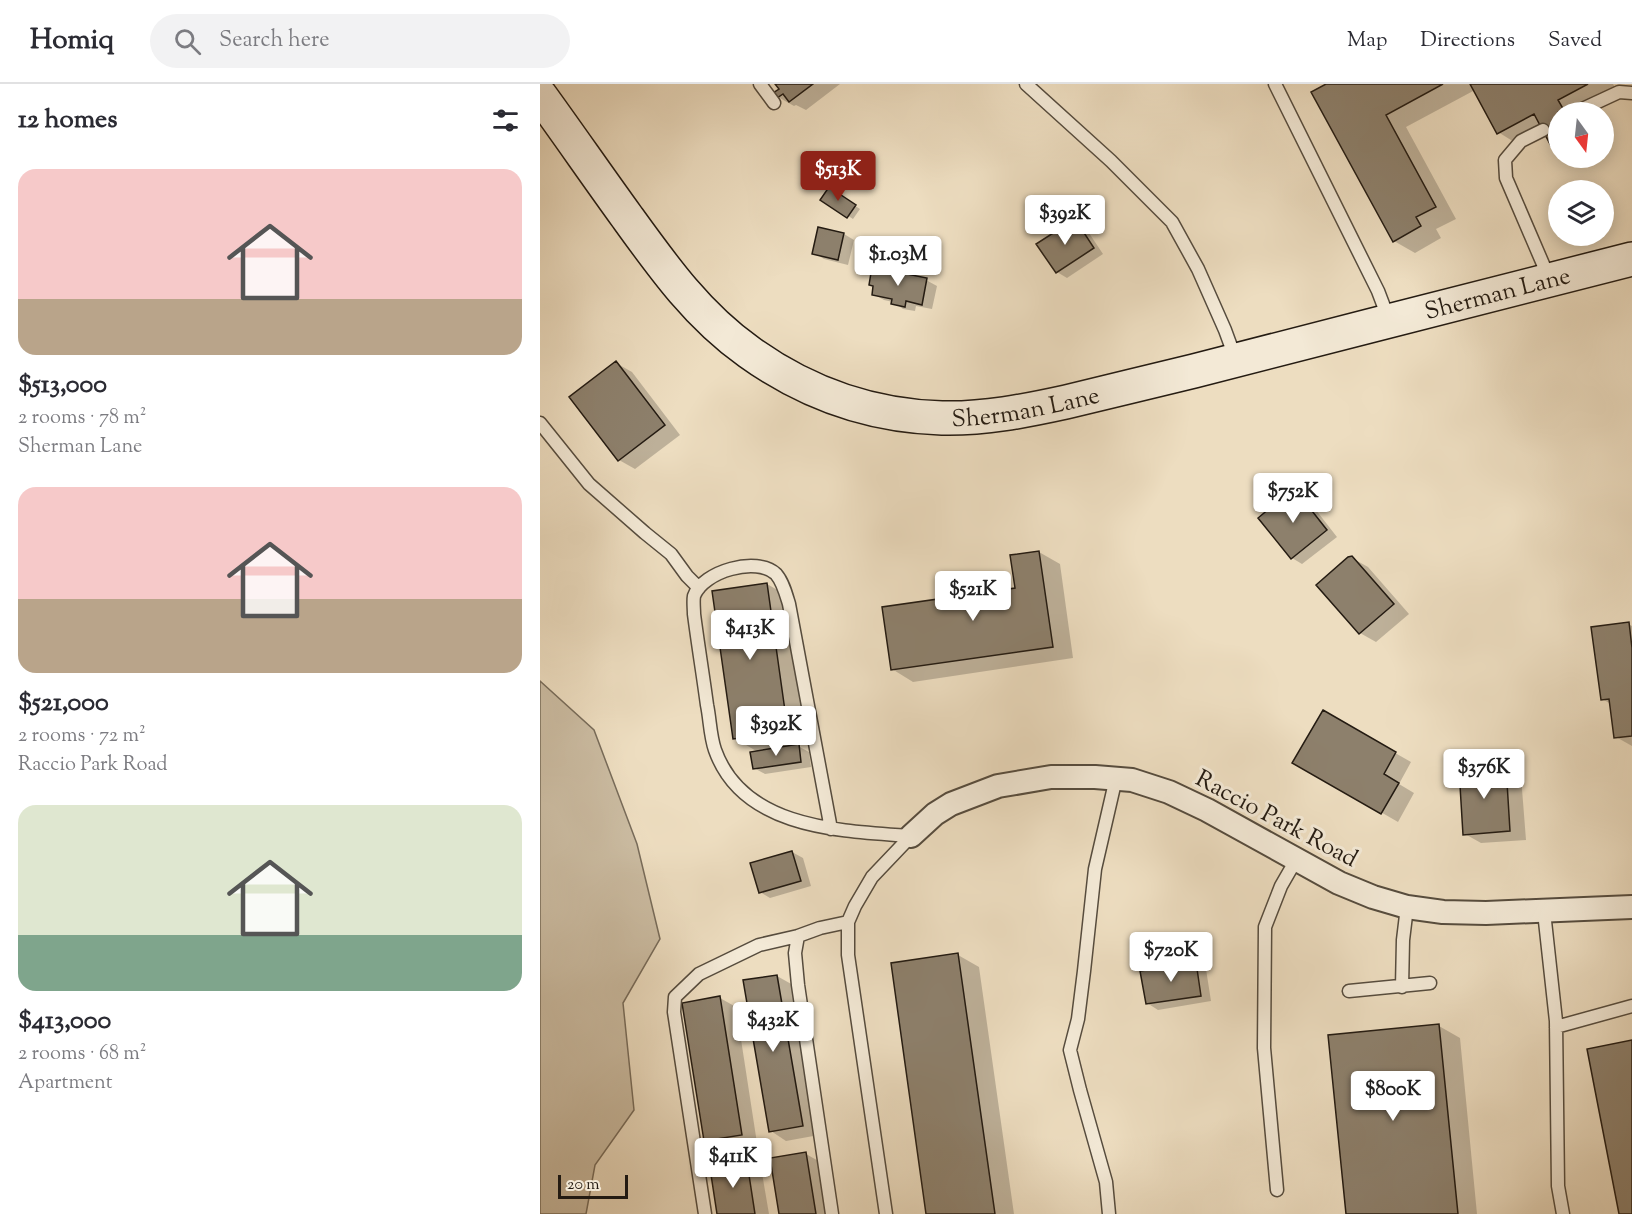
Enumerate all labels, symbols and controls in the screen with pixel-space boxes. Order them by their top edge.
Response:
search box [150,14,570,68]
text: Homiq [30,21,114,61]
icon: search [171,25,204,58]
text: Search here [219,25,329,57]
text: Map [1347,26,1387,56]
text: Directions [1420,26,1515,56]
text: Saved [1548,26,1602,56]
text: 12 homes [18,102,117,139]
north arrow [1548,102,1614,168]
map controls [1548,102,1614,246]
icon: filters [489,104,522,137]
pin: $513K [796,151,880,202]
text: $513K [815,156,861,185]
button: layers [1548,180,1614,246]
pin: $392K [1023,195,1107,246]
text: $392K [1039,200,1091,229]
icon: home [216,208,324,316]
pin: $1.03M [849,236,947,287]
text: $1.03M [869,241,928,270]
street label: Sherman Lane [1421,260,1574,330]
text: $513,000 [18,367,107,404]
street label: Sherman Lane [951,380,1103,437]
text: 2 rooms · 78 m² [18,404,147,433]
text: Sherman Lane [18,433,142,462]
pin: $752K [1251,473,1335,524]
text: $752K [1267,478,1319,507]
icon: home [216,526,324,634]
pin: $521K [931,571,1015,622]
text: $521K [949,576,997,605]
pin: $413K [708,610,792,661]
text: $413K [725,615,775,644]
text: $521,000 [18,685,109,722]
pin: $392K [734,706,818,757]
text: $392K [750,711,802,740]
text: 2 rooms · 72 m² [18,722,146,751]
pin: $376K [1442,749,1526,800]
text: Raccio Park Road [18,751,168,780]
text: $376K [1457,754,1511,783]
street label: Raccio Park Road [1189,763,1364,877]
icon: home [216,844,324,952]
pin: $720K [1129,932,1213,983]
text: $720K [1144,937,1198,966]
pin: $432K [731,1002,815,1053]
text: $413,000 [18,1003,111,1040]
text: $432K [747,1007,799,1036]
text: 2 rooms · 68 m² [18,1040,146,1069]
text: Apartment [18,1069,113,1098]
pin: $800K [1351,1071,1435,1122]
text: $800K [1365,1076,1421,1105]
pin: $411K [691,1138,775,1189]
text: $411K [709,1143,757,1172]
scale bar [558,1172,628,1200]
text: 20 m [567,1174,600,1197]

